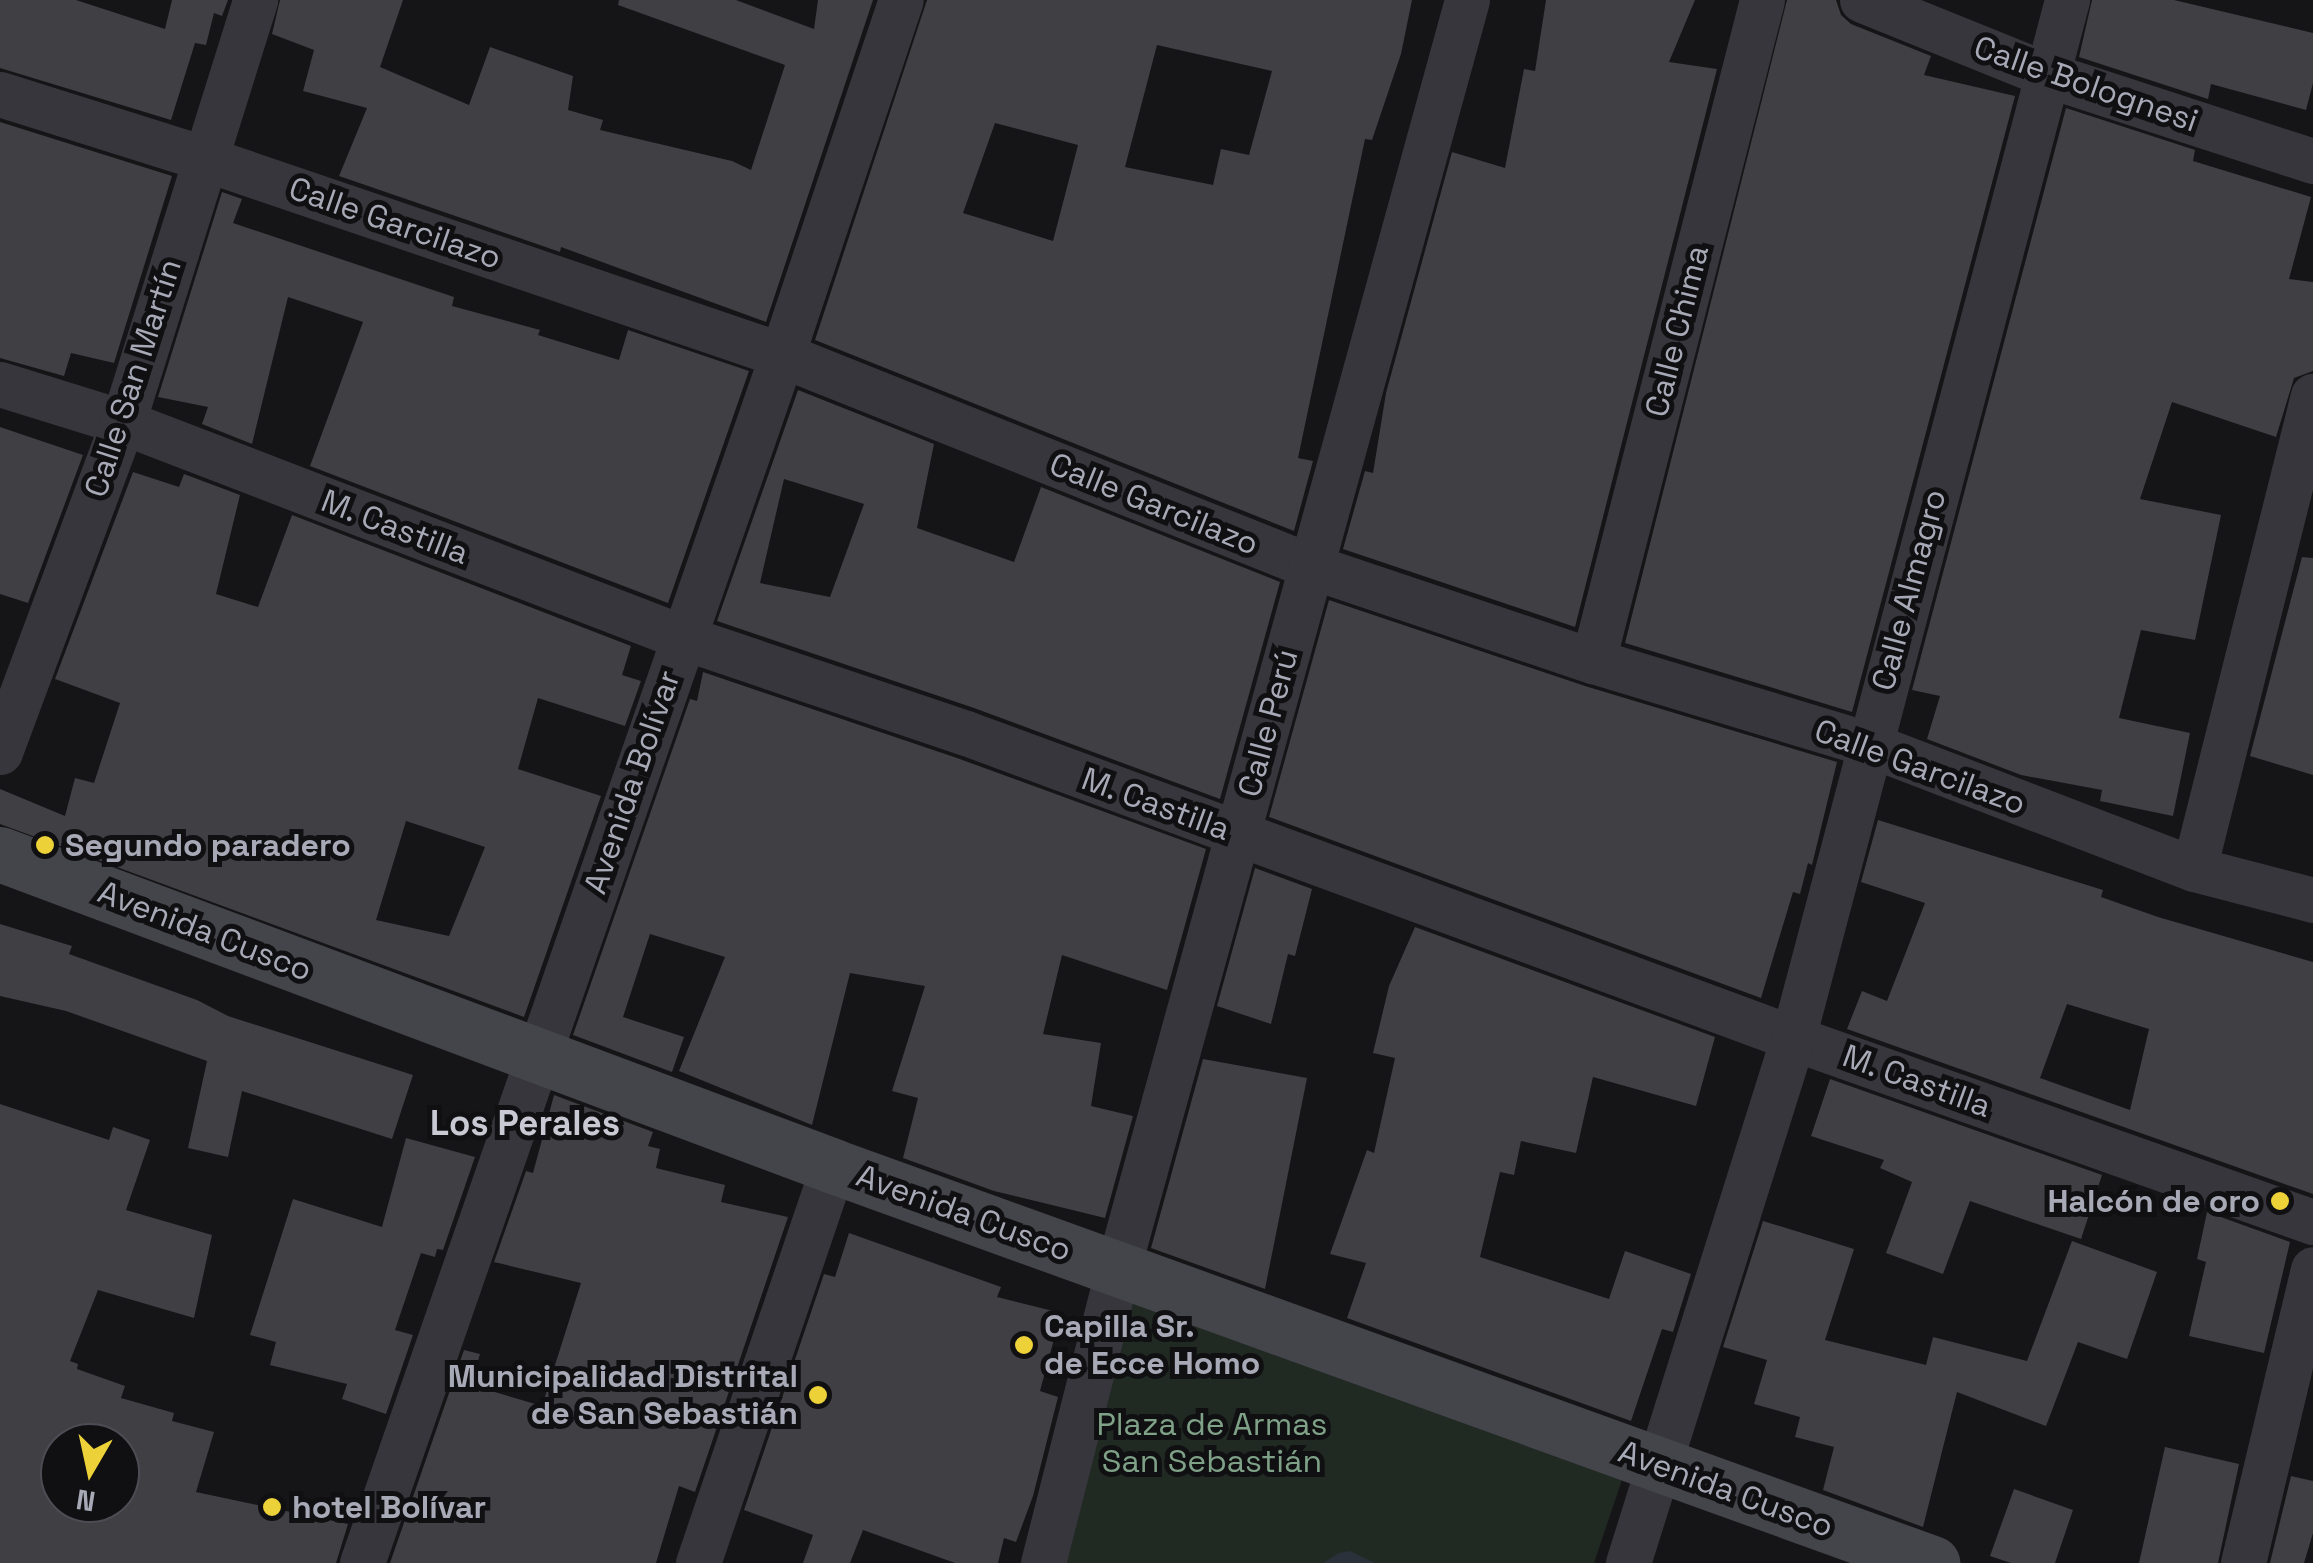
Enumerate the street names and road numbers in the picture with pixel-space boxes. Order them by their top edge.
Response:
street label: Calle Bolognesi [1969,28,2203,140]
street label: Calle Garcilazo [284,169,506,277]
street label: Calle Chima [1637,241,1717,421]
street label: Calle San Martín [76,254,190,502]
street label: Calle Garcilazo [1044,445,1264,563]
street label: M. Castilla [315,481,475,573]
street label: Calle Almagro [1864,485,1954,695]
street label: Calle Perú [1230,645,1306,801]
street label: Avenida Bolívar [576,665,688,899]
street label: Calle Garcilazo [1809,711,2031,823]
street label: M. Castilla [1076,759,1236,849]
street label: Avenida Cusco [93,873,317,989]
street label: M. Castilla [1837,1036,1997,1126]
street label: Avenida Cusco [851,1156,1077,1270]
street label: Avenida Cusco [1613,1432,1839,1546]

